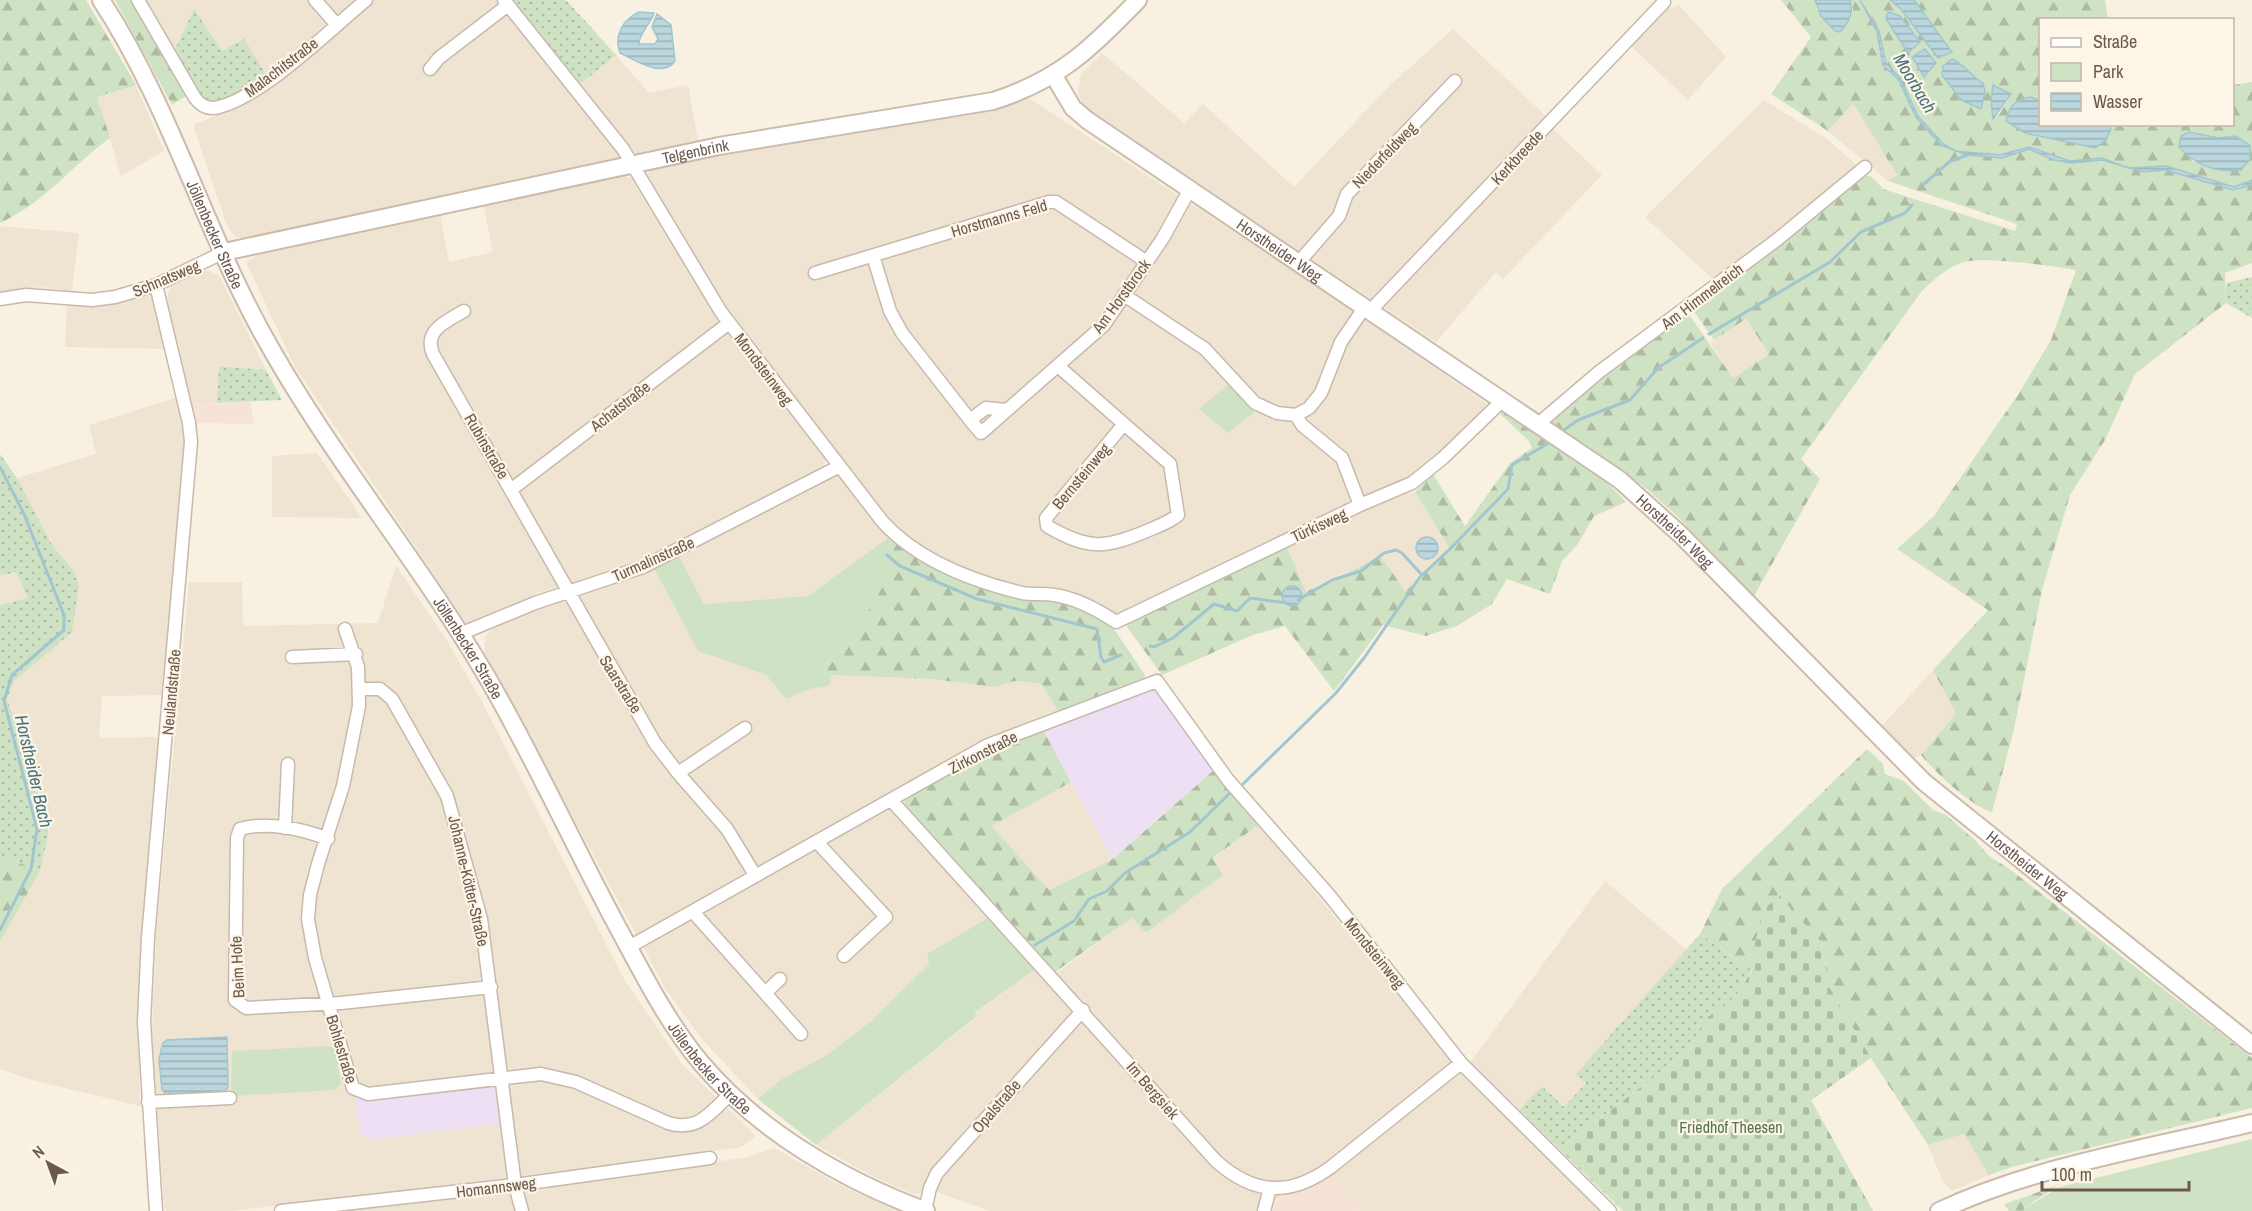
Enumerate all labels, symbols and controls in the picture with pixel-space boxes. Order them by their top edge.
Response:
legend [2039,18,2234,126]
text: Straße [2093,29,2137,54]
street label: Malachitstraße [240,32,322,102]
water label: Moorbach [1887,48,1943,118]
text: Park [2093,59,2124,84]
text: Wasser [2093,89,2143,114]
street label: Niederfeldweg [1347,116,1422,193]
street label: Kerkbreede [1486,125,1548,189]
street label: Telgenbrink [660,134,731,169]
street label: Jöllenbecker Straße [181,177,249,292]
street label: Horstmanns Feld [948,194,1050,242]
street label: Horstheider Weg [1232,213,1327,287]
street label: Schnatsweg [129,254,204,302]
street label: Am Horstbrock [1086,254,1156,338]
street label: Am Himmelreich [1656,258,1748,335]
street label: Mondsteinweg [730,328,799,410]
street label: Achatstraße [585,376,655,437]
street label: Rubinstraße [459,409,515,483]
street label: Bernsteinweg [1047,438,1116,514]
street label: Horstheider Weg [1632,489,1719,574]
street label: Türkisweg [1287,502,1351,548]
street label: Turmalinstraße [608,531,698,587]
street label: Jöllenbecker Straße [428,592,508,703]
street label: Neulandstraße [156,648,186,736]
street label: Saarstraße [594,651,648,717]
water label: Horstheider Bach [9,712,59,830]
street label: Zirkonstraße [945,725,1021,779]
street label: Johanne-Kötter-Straße [443,814,495,948]
street label: Horstheider Weg [1982,825,2073,905]
street label: Mondsteinweg [1340,913,1411,994]
street label: Beim Hofe [224,935,250,999]
street label: Bohlestraße [321,1012,363,1086]
street label: Jöllenbecker Straße [663,1018,756,1119]
street label: Im Bergsiek [1122,1056,1185,1124]
street label: Opalstraße [966,1074,1026,1138]
park label: Friedhof Theesen [1679,1116,1783,1138]
north arrow [18,1133,78,1193]
text: N [27,1140,49,1163]
scale bar [2042,1154,2189,1192]
text: 100 m [2051,1162,2092,1187]
street label: Homannsweg [455,1171,538,1203]

